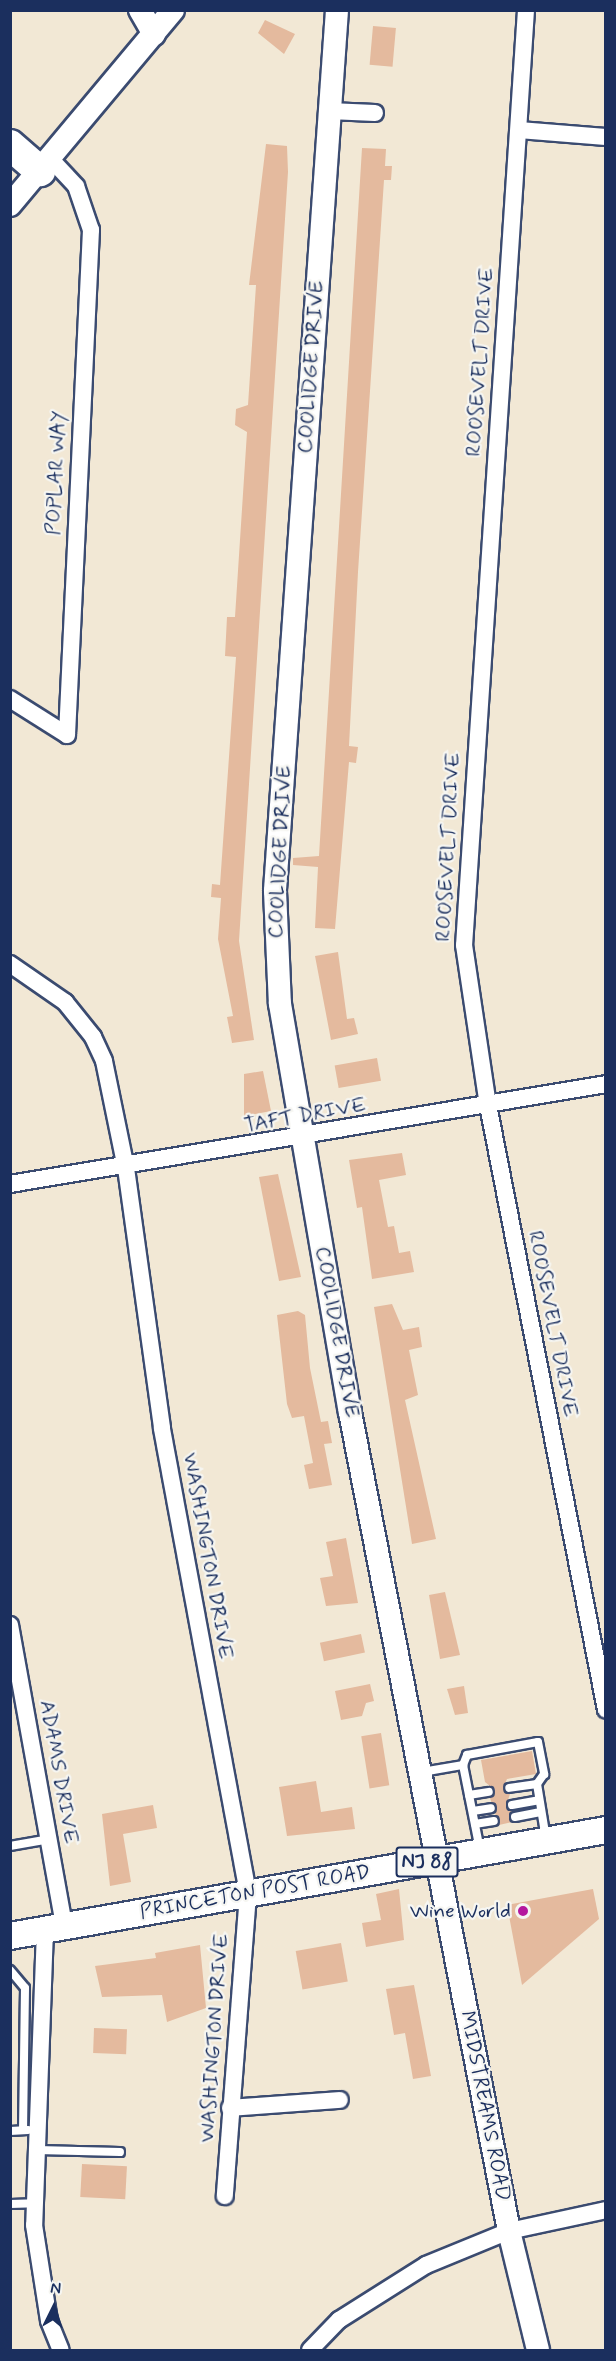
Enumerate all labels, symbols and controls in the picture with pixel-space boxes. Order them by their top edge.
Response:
street label: ROOSEVELT DRIVE [461,266,499,458]
street label: COOLIDGE DRIVE [292,279,330,455]
street label: POPLAR WAY [40,409,72,537]
street label: ROOSEVELT DRIVE [430,751,466,943]
street label: COOLIDGE DRIVE [263,764,297,940]
street label: TAFT DRIVE [242,1092,368,1138]
street label: ROOSEVELT DRIVE [522,1228,584,1420]
street label: COOLIDGE DRIVE [309,1243,365,1421]
street label: WASHINGTON DRIVE [177,1450,239,1662]
street label: ADAMS DRIVE [34,1698,84,1846]
road number: NJ 88 [396,1845,458,1879]
street label: PRINCETON POST ROAD [138,1859,372,1925]
place label: Wine World [410,1898,511,1924]
marker: Wine World [516,1904,530,1918]
street label: WASHINGTON DRIVE [194,1932,234,2144]
street label: MIDSTREAMS ROAD [454,2009,516,2203]
north arrow [24,2277,84,2337]
text: N [49,2278,62,2299]

